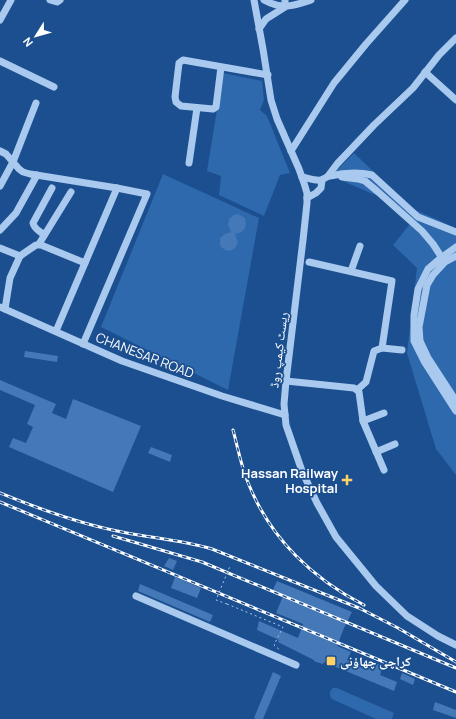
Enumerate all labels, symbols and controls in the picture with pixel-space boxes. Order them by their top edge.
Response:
north arrow [16,16,56,56]
text: N [19,35,36,50]
street label: ریسٹ کیمپ روڈ [264,311,292,389]
street label: CHANESAR ROAD [93,328,197,382]
place label: Hassan Railway Hospital [241,464,339,497]
marker: Hassan Railway Hospital [341,474,353,486]
place label: کراچی چھاؤنی [340,652,411,670]
marker: کراچی چھاؤنی [325,655,337,667]

